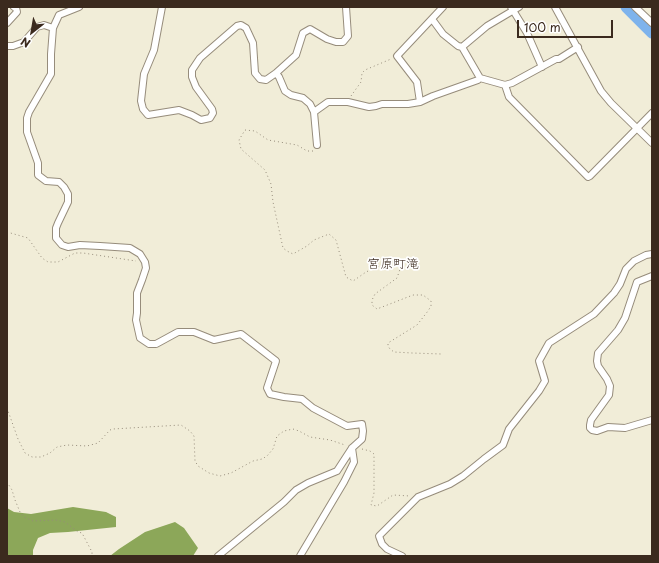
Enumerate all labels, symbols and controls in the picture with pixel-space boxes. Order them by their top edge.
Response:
north arrow [12,12,52,52]
scale bar [519,12,615,38]
text: 100 m [524,18,561,36]
text: N [17,33,34,52]
district label: 宮原町滝 [367,256,419,272]

